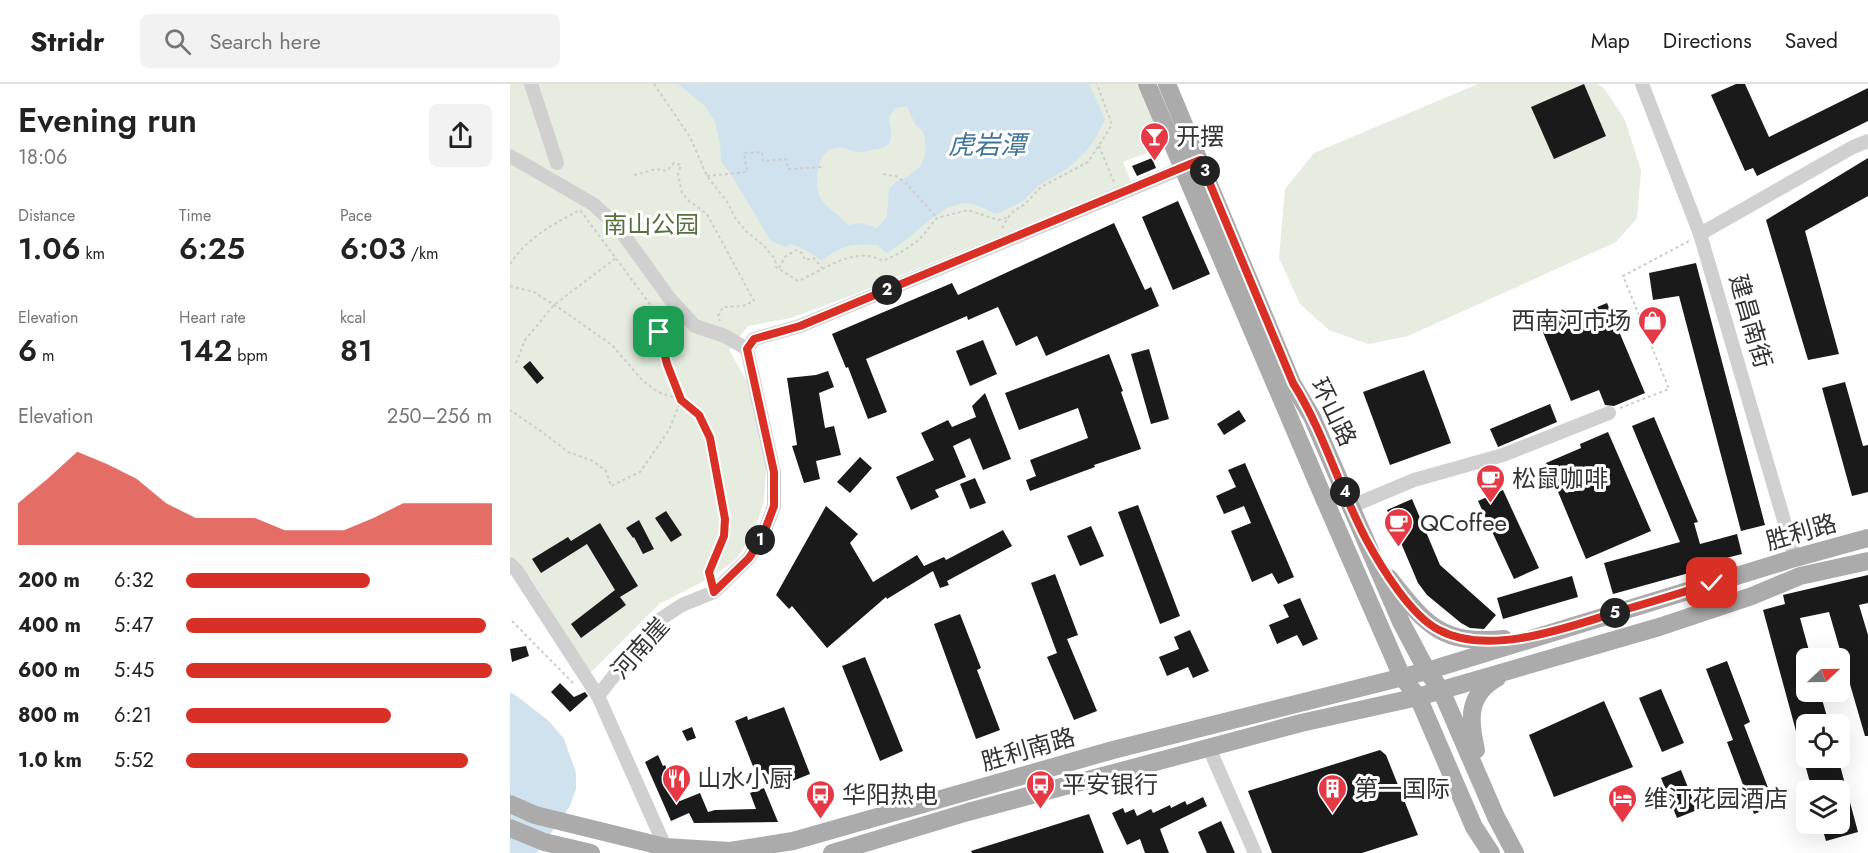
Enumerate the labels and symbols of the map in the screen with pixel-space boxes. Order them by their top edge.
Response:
place label: 开摆 [1176,119,1224,154]
bar icon: 开摆 [1139,120,1171,162]
water label: 虎岩潭 [948,126,1030,164]
pin: 3 [1190,156,1220,186]
park label: 南山公园 [603,207,699,242]
street label: 建昌南街 [1721,270,1781,372]
pin: 2 [872,275,902,305]
place label: 西南河市场 [1511,303,1631,338]
shop icon: 西南河市场 [1636,304,1668,346]
pin [633,306,684,357]
street label: 环山路 [1302,372,1366,452]
place label: 松鼠咖啡 [1512,461,1608,496]
cafe icon: 松鼠咖啡 [1475,462,1507,504]
pin: 4 [1330,477,1360,507]
place label: QCoffee [1420,505,1507,540]
street label: 胜利路 [1762,505,1840,559]
cafe icon: QCoffee [1383,506,1415,548]
pin: 1 [745,525,775,555]
pin [1686,557,1737,608]
pin: 5 [1600,598,1630,628]
street label: 河南崖 [603,610,677,686]
north arrow [1796,648,1850,702]
street label: 胜利南路 [977,719,1079,779]
place label: 山水小厨 [697,761,793,796]
restaurant icon: 山水小厨 [660,762,692,804]
place label: 平安银行 [1062,767,1158,802]
bus stop icon: 平安银行 [1025,768,1057,810]
place label: 第一国际 [1354,771,1450,806]
building icon: 第一国际 [1317,772,1349,814]
place label: 华阳热电 [842,777,938,812]
bus stop icon: 华阳热电 [805,778,837,820]
place label: 维汀花园酒店 [1644,781,1788,816]
hotel icon: 维汀花园酒店 [1607,782,1639,824]

